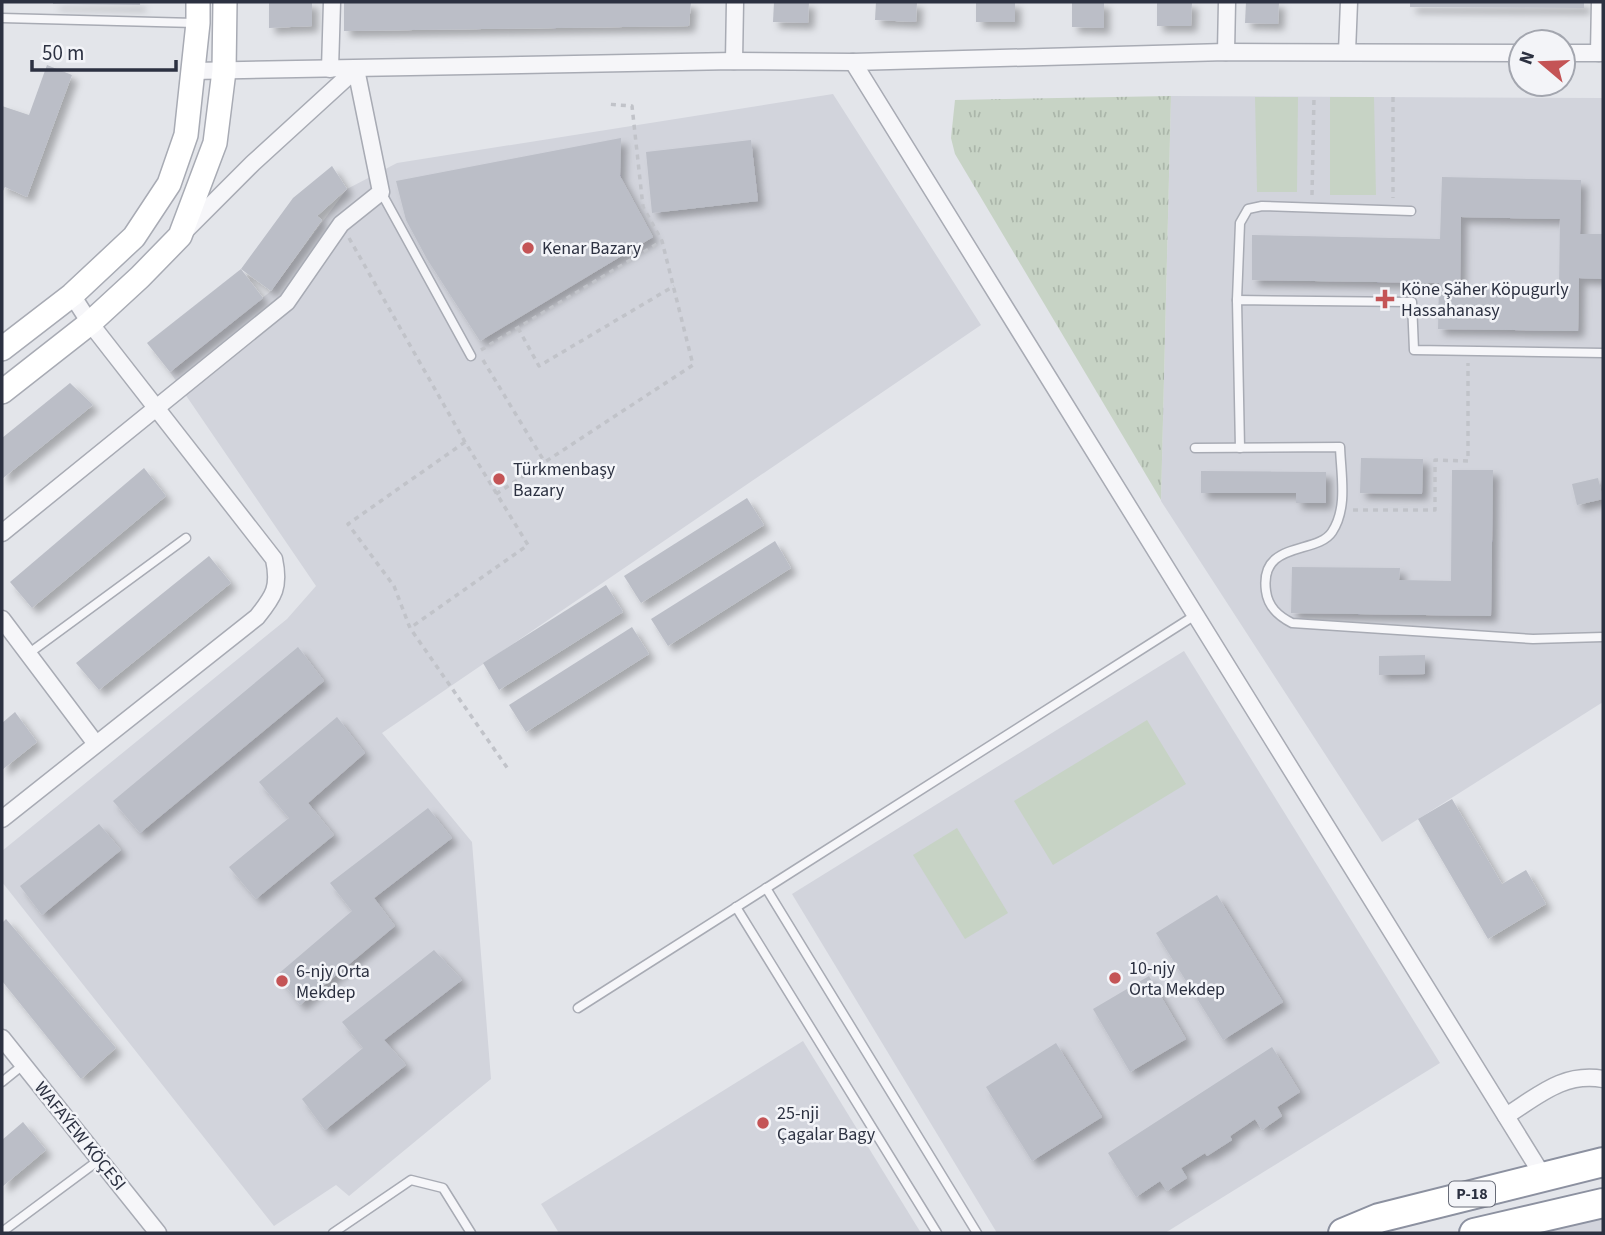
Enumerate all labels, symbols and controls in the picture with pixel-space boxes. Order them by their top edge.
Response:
scale bar [32,28,175,72]
north arrow [1507,28,1577,98]
text: 50 m [42,38,84,68]
text: N [1513,48,1542,68]
place label: Kenar Bazary [542,236,642,261]
marker: Kenar Bazary [520,240,536,256]
place label: Köne Şäher Köpugurly Hassahanasy [1401,277,1569,323]
marker: Köne Şäher Köpugurly Hassahanasy [1375,289,1395,309]
place label: Türkmenbaşy Bazary [513,457,616,503]
marker: Türkmenbaşy Bazary [491,471,507,487]
place label: 10-njy Orta Mekdep [1129,956,1225,1002]
place label: 6-njy Orta Mekdep [296,959,370,1005]
marker: 10-njy Orta Mekdep [1107,970,1123,986]
marker: 6-njy Orta Mekdep [274,973,290,989]
street label: WAFAÝEW KÖÇESI [28,1076,132,1196]
place label: 25-nji Çagalar Bagy [777,1101,876,1147]
marker: 25-nji Çagalar Bagy [755,1115,771,1131]
road number: P-18 [1449,1182,1495,1206]

